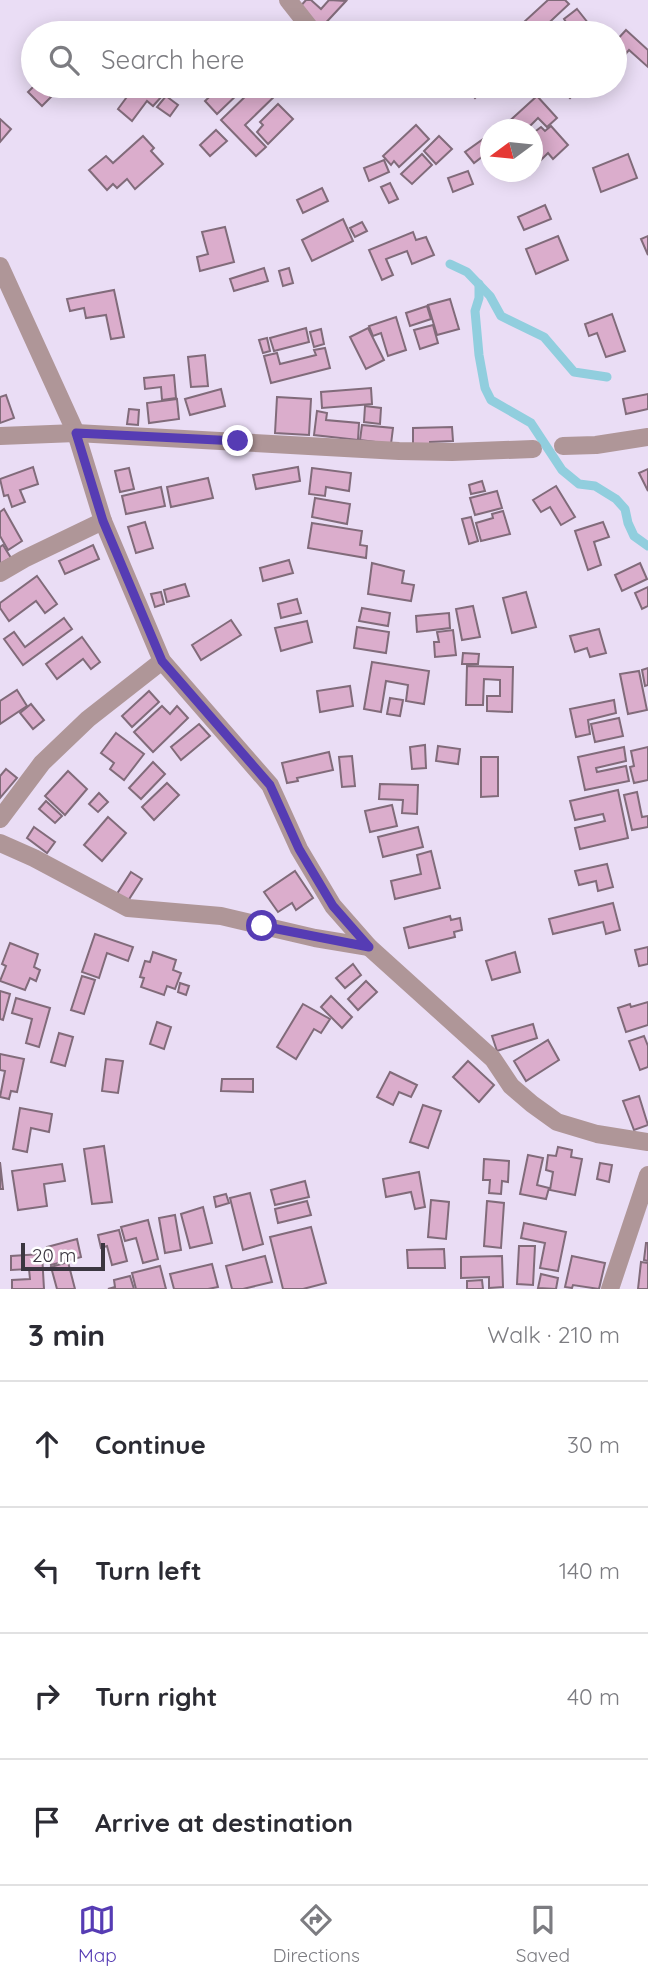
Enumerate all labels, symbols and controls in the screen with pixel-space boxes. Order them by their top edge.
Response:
search box [21,21,627,98]
icon: search [45,41,83,79]
text: Search here [101,43,245,76]
north arrow [480,119,543,182]
route end [222,425,253,456]
route start [246,910,277,941]
scale bar [21,1240,105,1272]
text: 20 m [32,1243,76,1267]
text: 3 min [28,1316,105,1354]
text: Walk · 210 m [487,1320,620,1349]
icon: ahead [28,1425,66,1463]
text: Continue [95,1428,206,1461]
text: 30 m [567,1430,620,1459]
icon: left [28,1551,66,1589]
text: Turn left [95,1554,202,1587]
text: 140 m [559,1556,620,1585]
icon: right [28,1677,66,1715]
text: Turn right [95,1680,217,1713]
text: 40 m [567,1682,620,1711]
icon: arrive [28,1803,66,1841]
text: Arrive at destination [95,1806,353,1839]
tab: Map [78,1901,117,1967]
tab: Directions [273,1901,360,1967]
tab: Saved [516,1901,570,1967]

